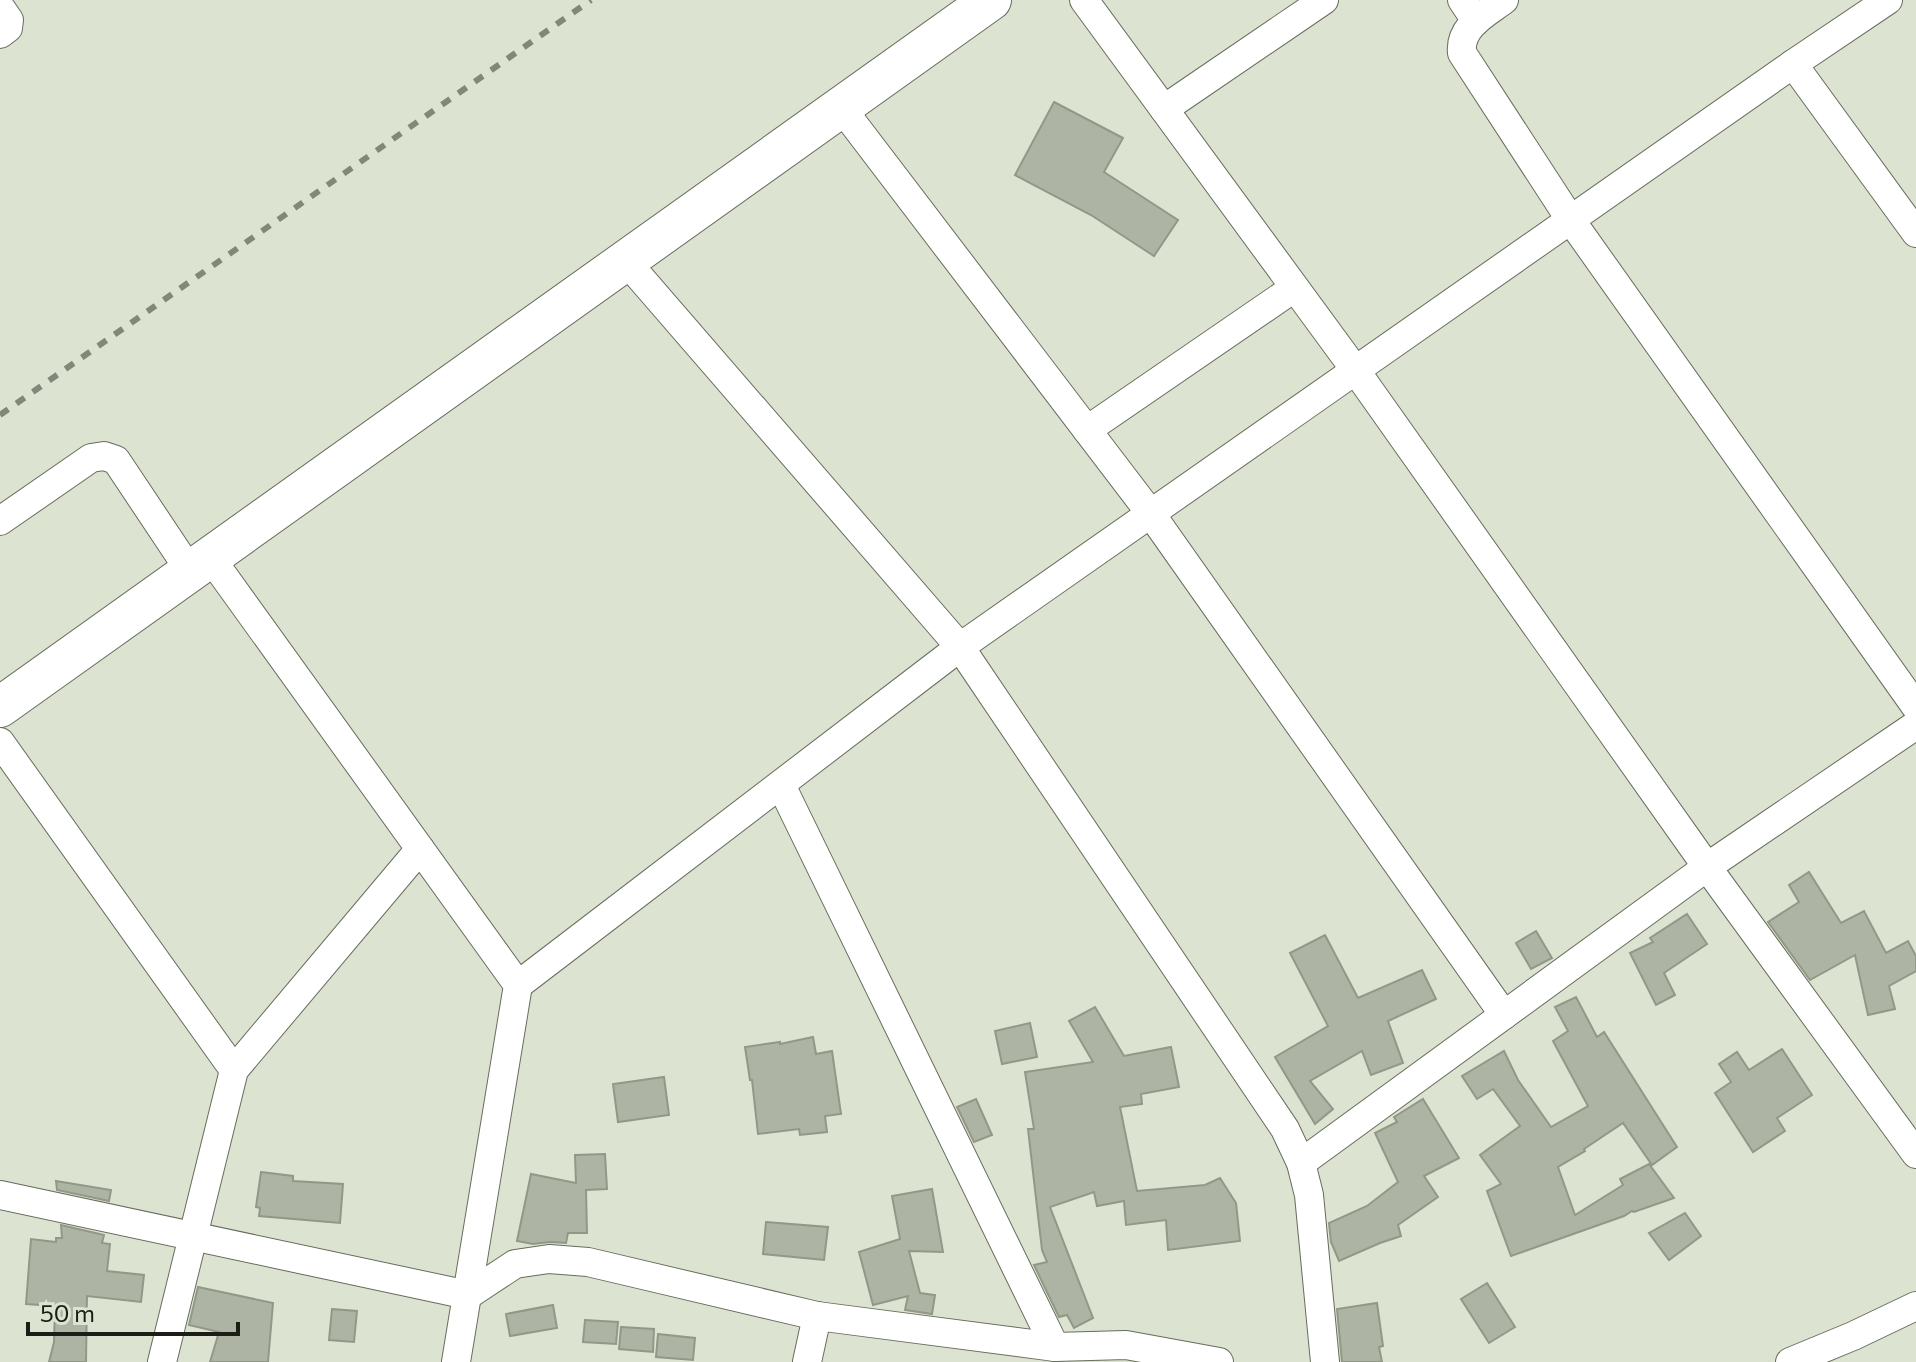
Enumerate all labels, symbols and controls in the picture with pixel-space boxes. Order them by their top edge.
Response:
scale bar [28,1286,238,1336]
text: 50 m [40,1298,95,1327]

